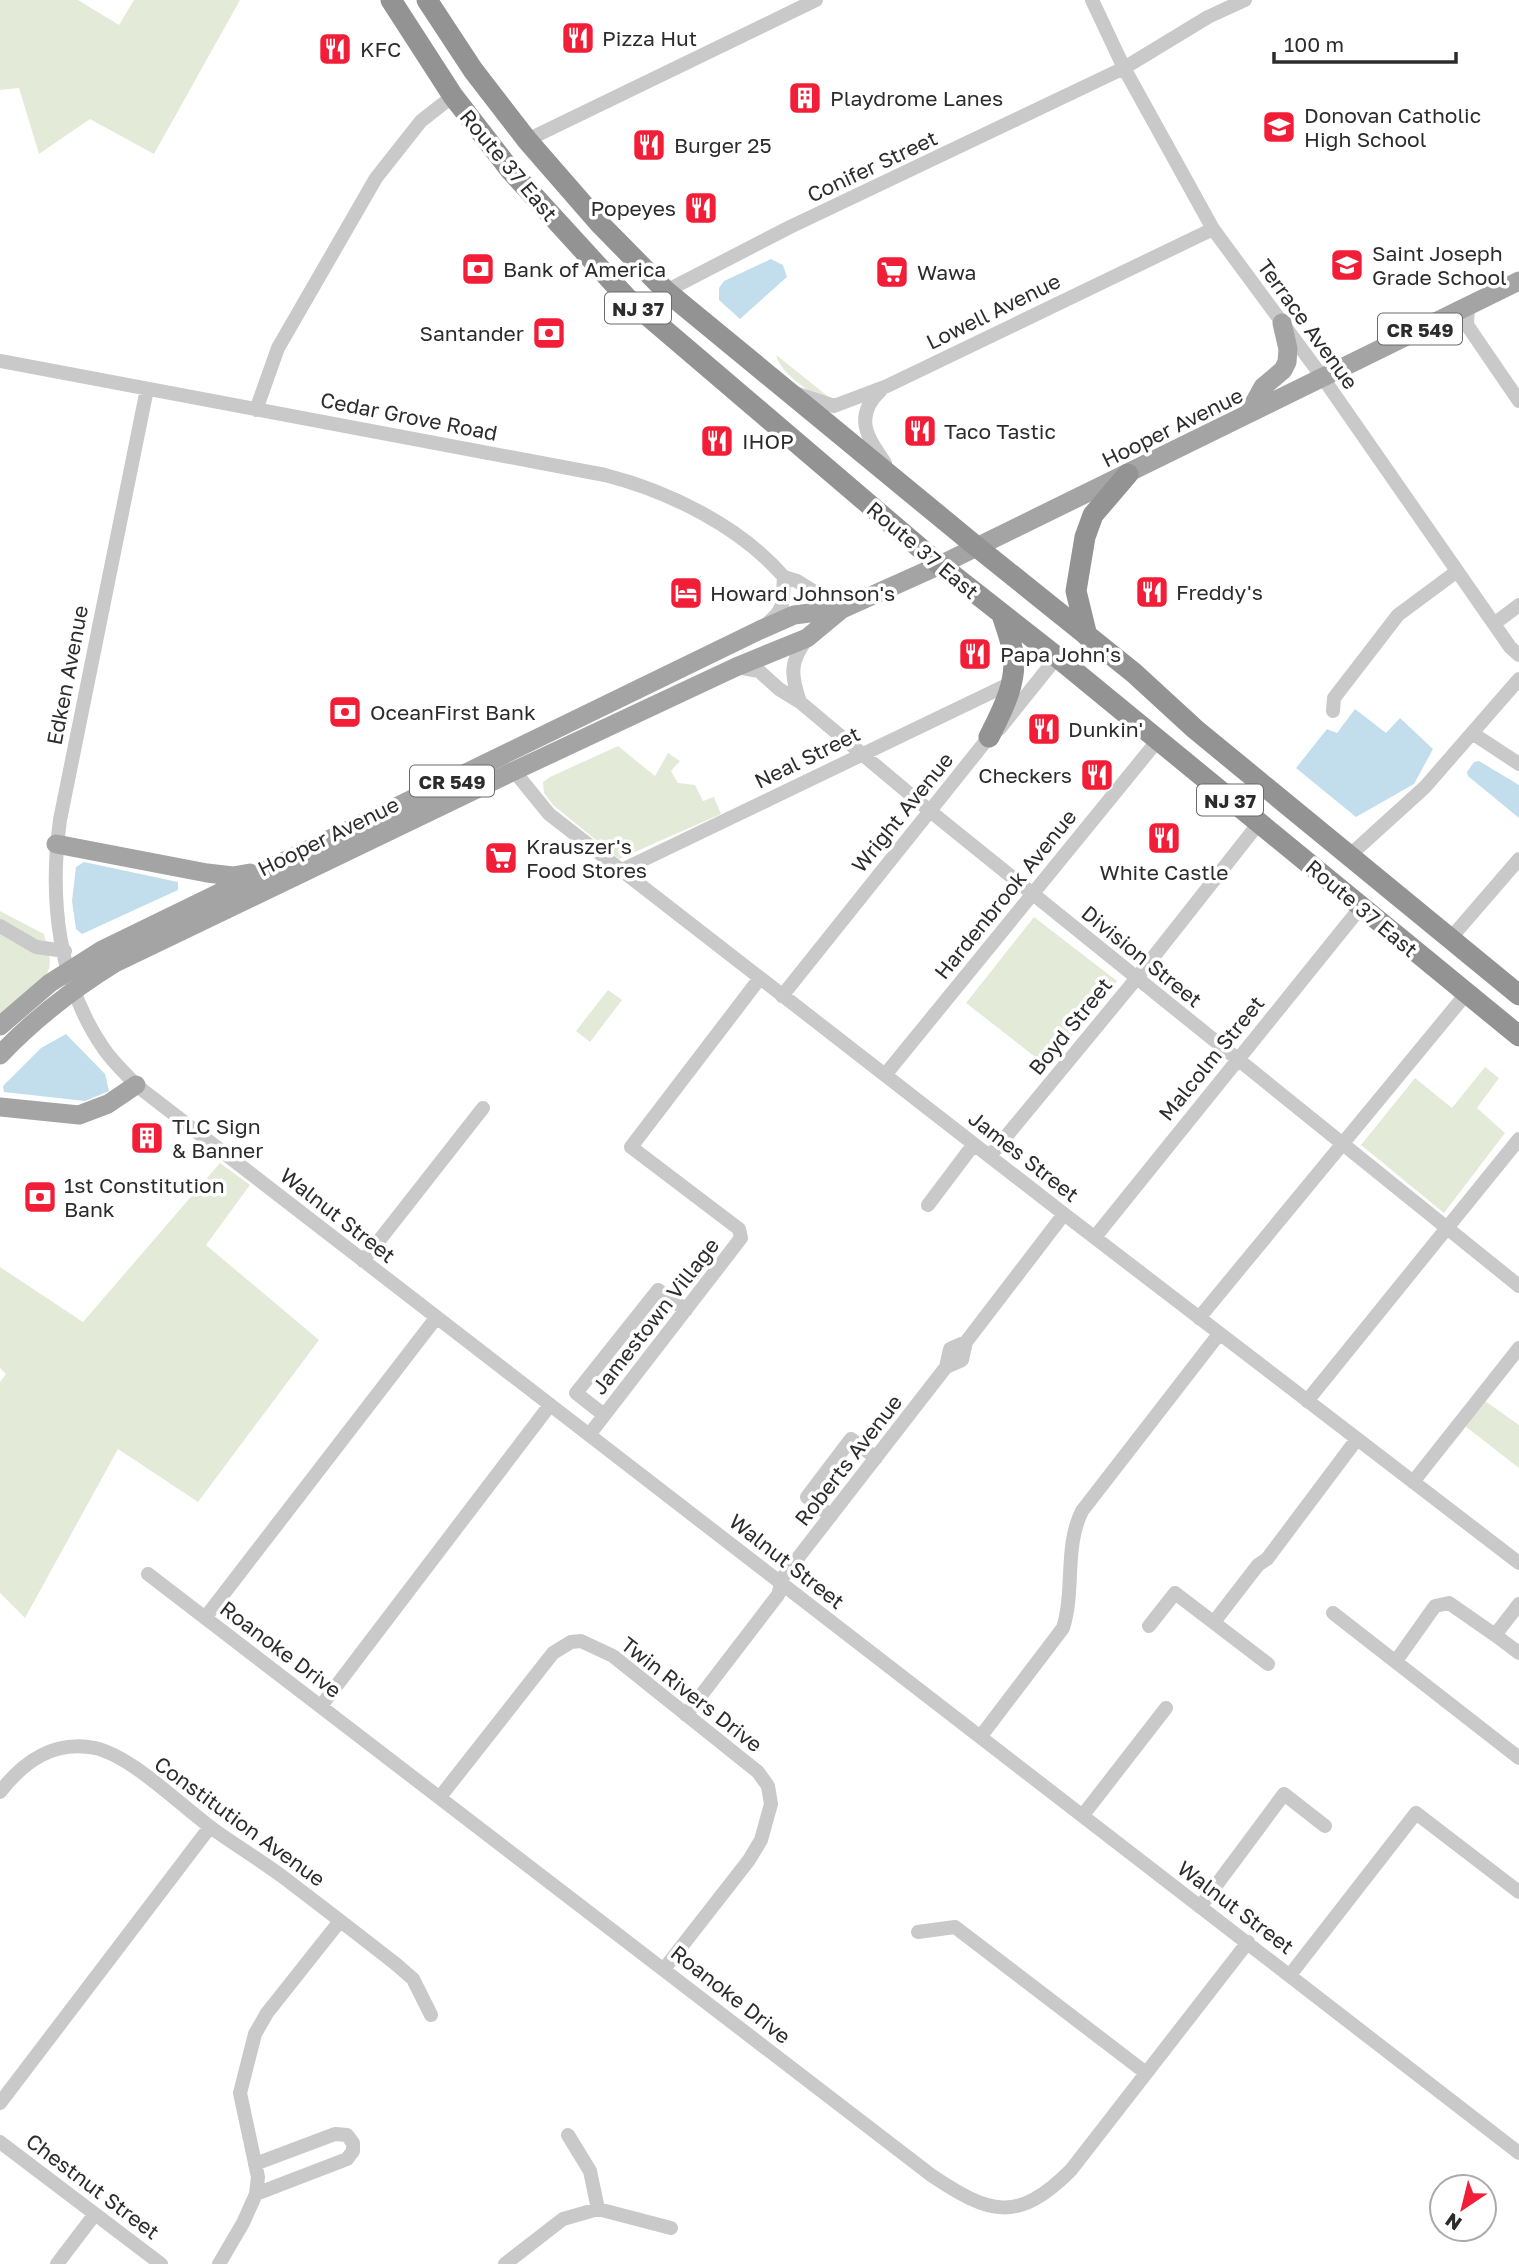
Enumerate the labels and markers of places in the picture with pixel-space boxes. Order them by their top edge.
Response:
restaurant icon: Pizza Hut [559,19,597,57]
place label: Pizza Hut [602,25,697,51]
restaurant icon: KFC [316,30,354,68]
place label: KFC [360,36,401,62]
building icon: Playdrome Lanes [786,79,824,117]
place label: Playdrome Lanes [830,85,1003,111]
place label: Donovan Catholic High School [1304,102,1481,152]
school or university icon: Donovan Catholic High School [1260,108,1298,146]
restaurant icon: Burger 25 [630,126,668,164]
place label: Burger 25 [674,132,772,158]
restaurant icon: Popeyes [682,189,720,227]
place label: Popeyes [591,195,676,221]
place label: Saint Joseph Grade School [1372,240,1507,290]
school or university icon: Saint Joseph Grade School [1328,246,1366,284]
bank icon: Bank of America [459,250,497,288]
supermarket icon: Wawa [873,253,911,291]
place label: Bank of America [503,256,666,282]
place label: Wawa [917,259,976,285]
bank icon: Santander [530,314,568,352]
place label: Santander [420,320,524,346]
restaurant icon: Taco Tastic [901,412,939,450]
place label: Taco Tastic [944,418,1056,444]
restaurant icon: IHOP [698,422,736,460]
place label: IHOP [742,428,794,454]
restaurant icon: Freddy's [1133,573,1171,611]
hotel icon: Howard Johnson's [667,574,705,612]
place label: Freddy's [1176,579,1263,605]
place label: Howard Johnson's [710,580,895,606]
restaurant icon: Papa John's [956,635,994,673]
place label: Papa John's [1000,641,1121,667]
bank icon: OceanFirst Bank [326,693,364,731]
place label: OceanFirst Bank [370,699,536,725]
restaurant icon: Dunkin' [1025,710,1063,748]
place label: Dunkin' [1068,716,1143,742]
restaurant icon: Checkers [1078,756,1116,794]
place label: Checkers [978,762,1072,788]
restaurant icon: White Castle [1145,819,1183,857]
place label: Krauszer's Food Stores [526,833,647,883]
supermarket icon: Krauszer's Food Stores [482,839,520,877]
place label: White Castle [1100,859,1228,885]
place label: TLC Sign & Banner [172,1113,263,1163]
building icon: TLC Sign & Banner [128,1119,166,1157]
place label: 1st Constitution Bank [64,1172,225,1222]
bank icon: 1st Constitution Bank [21,1178,59,1216]

